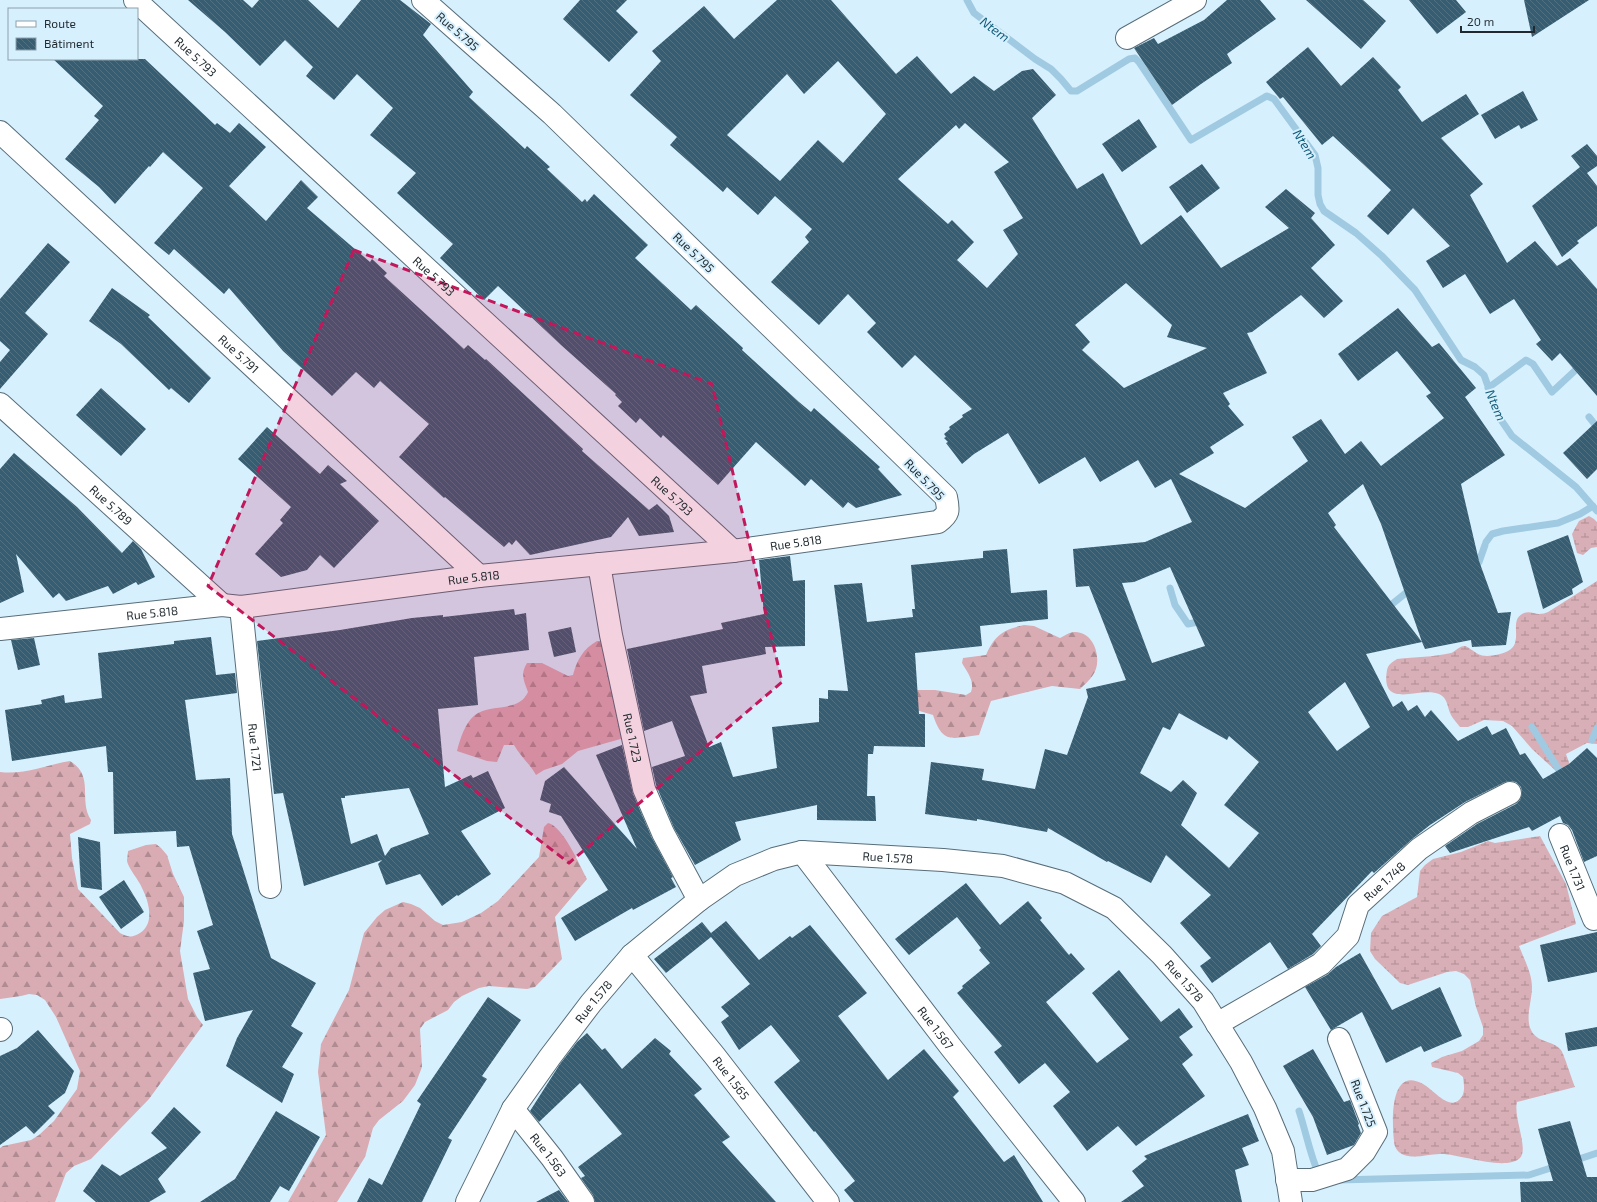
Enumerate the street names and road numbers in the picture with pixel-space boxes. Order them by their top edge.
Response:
street label: Rue 5.795 [434,9,482,53]
street label: Rue 5.793 [172,34,220,79]
street label: Rue 5.795 [671,229,717,275]
street label: Rue 5.793 [410,253,458,299]
street label: Rue 5.791 [216,331,262,376]
street label: Rue 5.795 [902,456,948,502]
street label: Rue 5.793 [649,473,696,518]
street label: Rue 5.789 [87,482,135,528]
street label: Rue 5.818 [769,532,822,553]
street label: Rue 5.818 [447,567,500,587]
street label: Rue 5.818 [126,603,179,622]
street label: Rue 1.723 [621,712,645,764]
street label: Rue 1.721 [246,723,265,772]
street label: Rue 1.731 [1558,843,1589,892]
street label: Rue 1.578 [862,848,914,865]
street label: Rue 1.748 [1360,858,1408,904]
street label: Rue 1.578 [1162,957,1207,1004]
street label: Rue 1.578 [572,977,615,1025]
street label: Rue 1.567 [915,1003,957,1052]
street label: Rue 1.565 [711,1053,753,1102]
street label: Rue 1.725 [1349,1077,1379,1129]
street label: Rue 1.563 [528,1130,570,1179]

